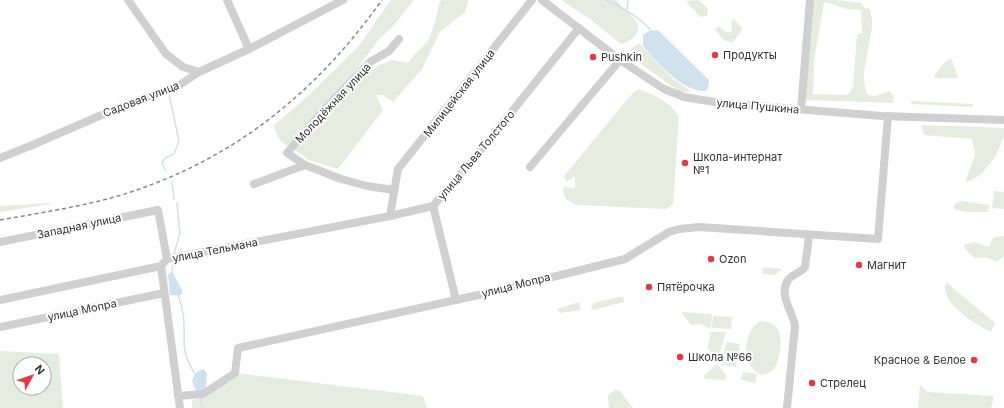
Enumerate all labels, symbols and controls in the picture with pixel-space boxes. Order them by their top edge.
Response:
street label: Милицейская улица [420,46,498,140]
place label: Продукты [723,48,777,62]
place label: Pushkin [601,50,642,64]
marker: Продукты [710,50,720,60]
marker: Pushkin [588,52,598,62]
street label: Молодёжная улица [292,60,374,146]
street label: Садовая улица [101,78,181,120]
street label: улица Пушкина [716,95,800,117]
street label: улица Льва Толстого [435,107,518,203]
place label: Школа-интернат №1 [693,150,783,177]
marker: Школа-интернат №1 [680,158,690,168]
street label: Западная улица [36,210,122,242]
street label: улица Тельмана [171,235,259,265]
place label: Ozon [719,252,746,266]
marker: Ozon [706,254,716,264]
place label: Магнит [867,258,907,272]
marker: Магнит [854,260,864,270]
street label: улица Мопра [480,270,552,300]
place label: Пятёрочка [657,280,715,294]
marker: Пятёрочка [644,282,654,292]
street label: улица Мопра [46,296,118,324]
place label: Школа №66 [688,350,752,364]
marker: Школа №66 [675,352,685,362]
place label: Красное & Белое [874,353,966,367]
marker: Красное & Белое [969,355,979,365]
north arrow [12,356,52,396]
text: N [32,362,48,377]
place label: Стрелец [820,376,866,390]
marker: Стрелец [807,378,817,388]

